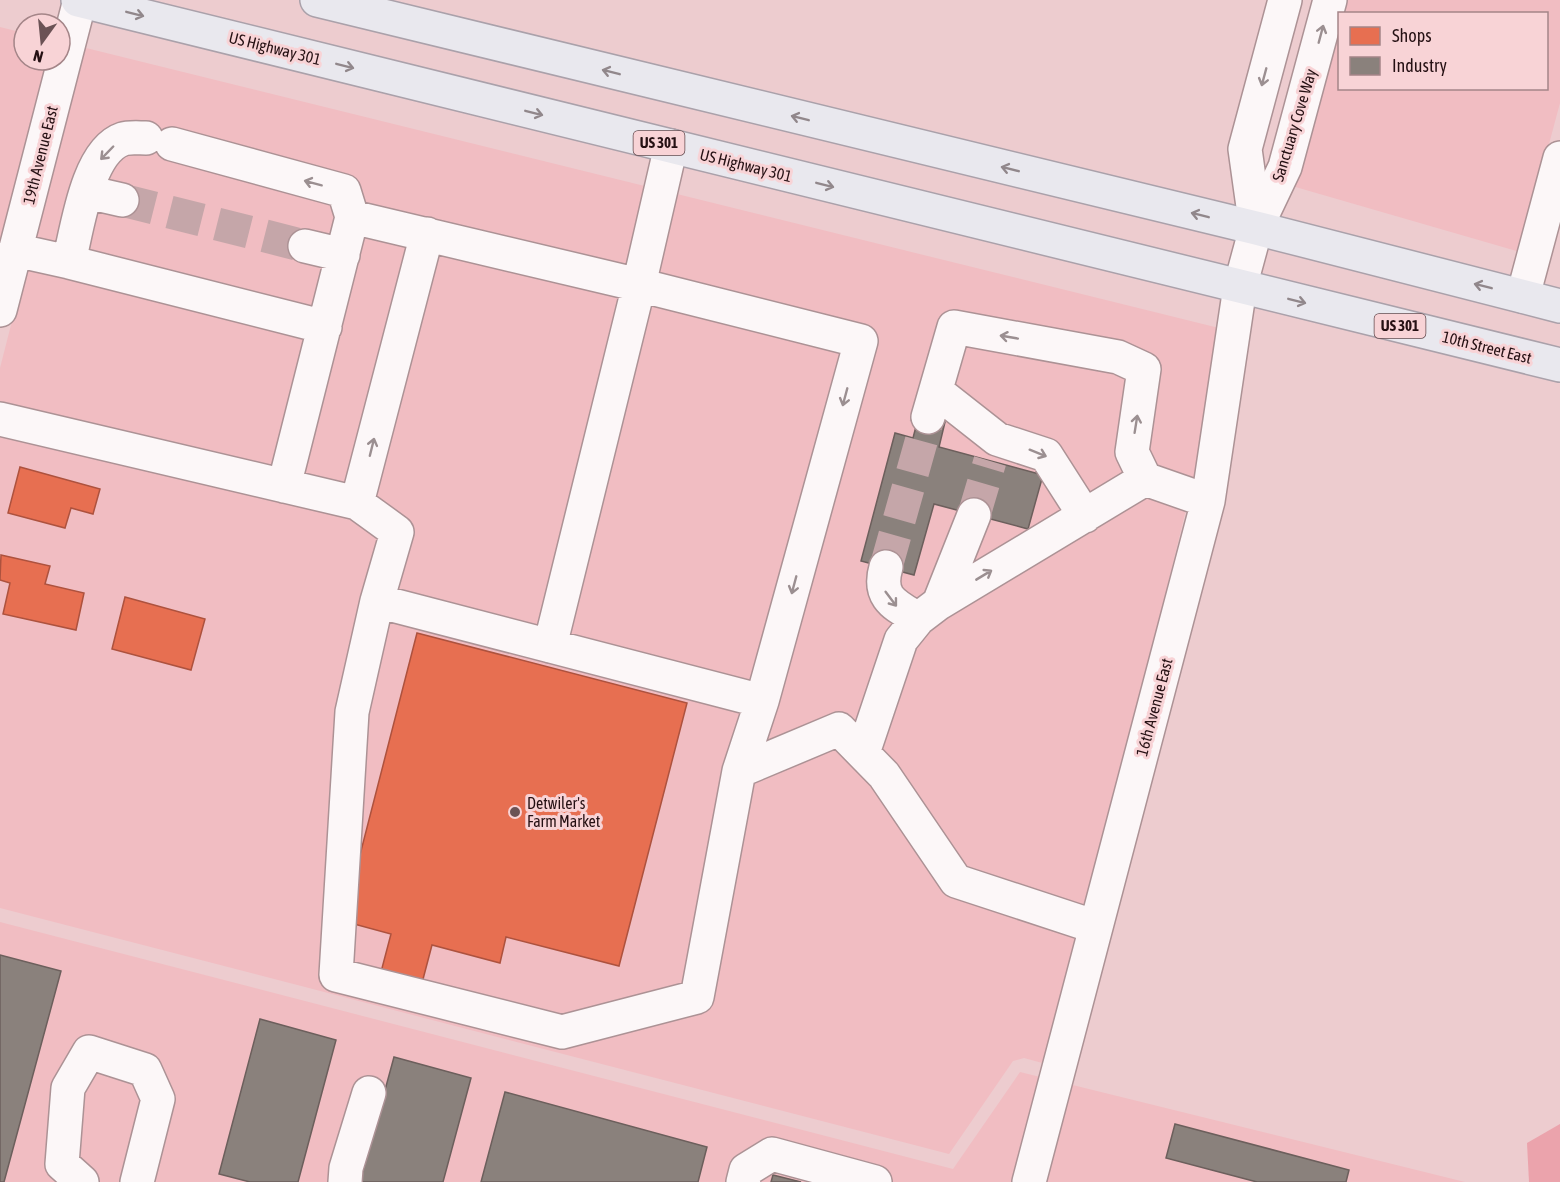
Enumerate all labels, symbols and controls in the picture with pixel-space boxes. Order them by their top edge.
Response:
one-way arrow [125,9,144,21]
north arrow [12,12,72,72]
legend [1338,12,1548,90]
one-way arrow [1315,25,1327,44]
text: Shops [1392,25,1432,46]
street label: US Highway 301 [227,28,323,69]
text: N [31,47,45,66]
text: Industry [1392,55,1447,76]
one-way arrow [335,60,354,72]
one-way arrow [601,65,620,77]
street label: Sanctuary Cove Way [1268,66,1321,184]
one-way arrow [1258,67,1270,86]
street label: 19th Avenue East [19,104,61,206]
one-way arrow [524,107,543,119]
one-way arrow [791,112,810,124]
road number: US 301 [634,131,684,155]
one-way arrow [100,145,114,160]
street label: US Highway 301 [698,145,794,186]
one-way arrow [1001,163,1020,175]
one-way arrow [304,177,323,188]
one-way arrow [815,179,834,191]
one-way arrow [1190,208,1209,220]
one-way arrow [1474,280,1493,292]
one-way arrow [1287,295,1306,307]
road number: US 301 [1374,314,1426,338]
street label: 10th Street East [1440,327,1534,367]
one-way arrow [1000,331,1020,342]
one-way arrow [839,387,851,406]
one-way arrow [1131,415,1142,435]
one-way arrow [367,437,378,456]
one-way arrow [1029,448,1047,459]
one-way arrow [975,568,992,580]
one-way arrow [788,575,799,594]
one-way arrow [885,590,897,606]
street label: 16th Avenue East [1132,656,1176,758]
place label: Detwiler's Farm Market [527,794,601,830]
marker: Detwiler's Farm Market [508,805,522,819]

